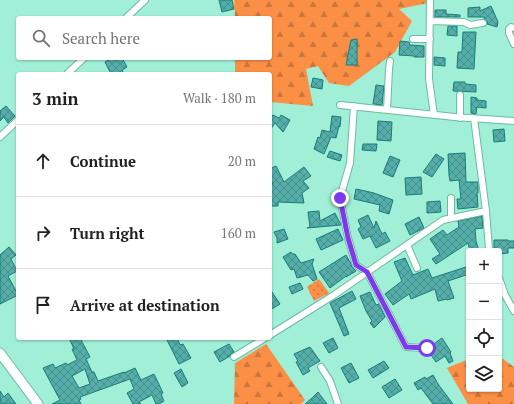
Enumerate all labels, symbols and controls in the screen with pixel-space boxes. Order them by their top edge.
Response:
search box [16,16,272,60]
icon: search [30,27,52,49]
text: Search here [62,28,140,48]
text: 3 min [32,87,79,110]
text: Walk · 180 m [183,89,256,107]
icon: ahead [32,150,54,172]
text: Continue [70,151,136,171]
text: 20 m [228,152,256,170]
route end [331,189,349,207]
icon: right [32,222,54,244]
text: Turn right [70,223,145,243]
text: 160 m [221,224,256,242]
map controls [466,248,502,392]
button: + [466,248,502,284]
button: − [466,284,502,320]
icon: arrive [32,294,54,316]
text: Arrive at destination [70,295,220,315]
button: locate [466,320,502,356]
route start [418,339,436,357]
button: layers [466,356,502,392]

